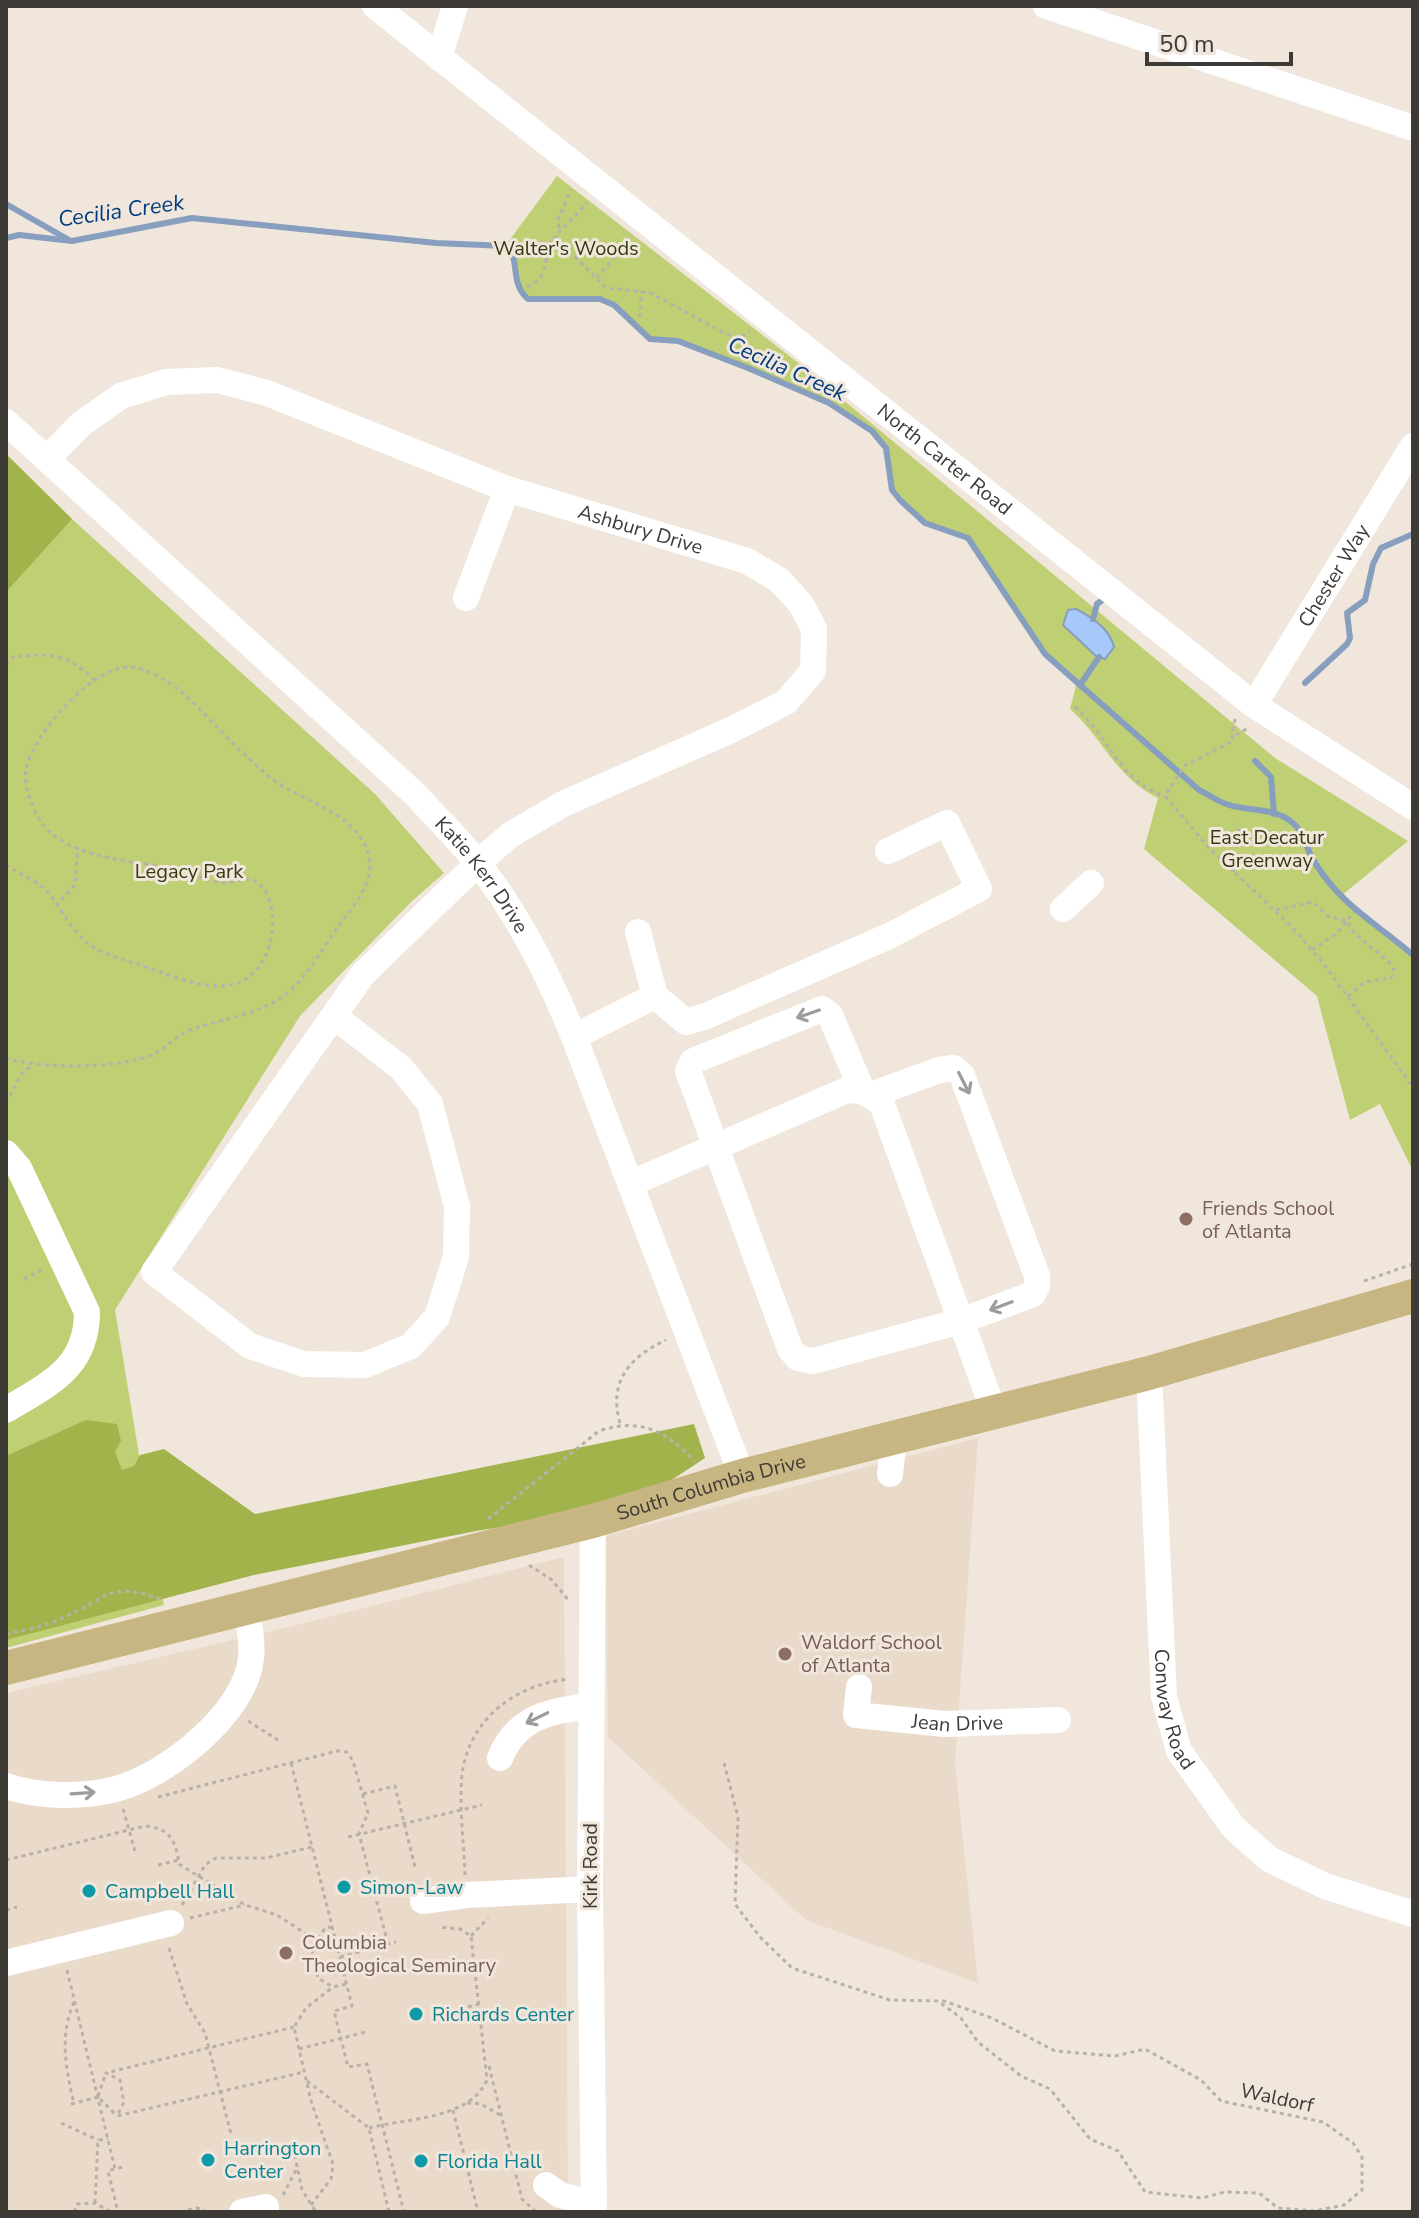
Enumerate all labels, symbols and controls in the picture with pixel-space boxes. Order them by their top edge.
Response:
scale bar [1147,16,1291,66]
text: 50 m [1159,28,1215,60]
water label: Cecilia Creek [56,187,187,235]
park label: Walter's Woods [493,235,639,262]
water label: Cecilia Creek [723,329,852,409]
street label: North Carter Road [872,397,1018,521]
street label: Ashbury Drive [575,498,706,561]
street label: Chester Way [1292,518,1376,632]
street label: Katie Kerr Drive [429,810,535,938]
park label: East Decatur Greenway [1210,824,1324,874]
park label: Legacy Park [135,858,244,885]
one-way arrow [796,1007,821,1022]
one-way arrow [957,1071,972,1095]
place label: Friends School of Atlanta [1202,1195,1334,1245]
marker: Friends School of Atlanta [1177,1210,1195,1228]
one-way arrow [989,1300,1014,1314]
street label: South Columbia Drive [613,1447,808,1527]
place label: Waldorf School of Atlanta [801,1629,942,1679]
marker: Waldorf School of Atlanta [776,1645,794,1663]
street label: Conway Road [1148,1648,1201,1775]
street label: Jean Drive [909,1707,1004,1738]
one-way arrow [525,1711,549,1726]
one-way arrow [69,1785,96,1800]
street label: Kirk Road [577,1823,604,1909]
place label: Simon-Law [360,1874,463,1901]
place label: Campbell Hall [105,1878,235,1905]
marker: Simon-Law [335,1878,353,1896]
marker: Campbell Hall [80,1882,98,1900]
place label: Columbia Theological Seminary [302,1929,497,1979]
marker: Columbia Theological Seminary [277,1944,295,1962]
place label: Richards Center [432,2001,574,2028]
marker: Richards Center [407,2005,425,2023]
street label: Waldorf [1238,2077,1317,2119]
place label: Harrington Center [224,2135,321,2185]
place label: Florida Hall [437,2148,542,2175]
marker: Harrington Center [199,2151,217,2169]
marker: Florida Hall [412,2152,430,2170]

